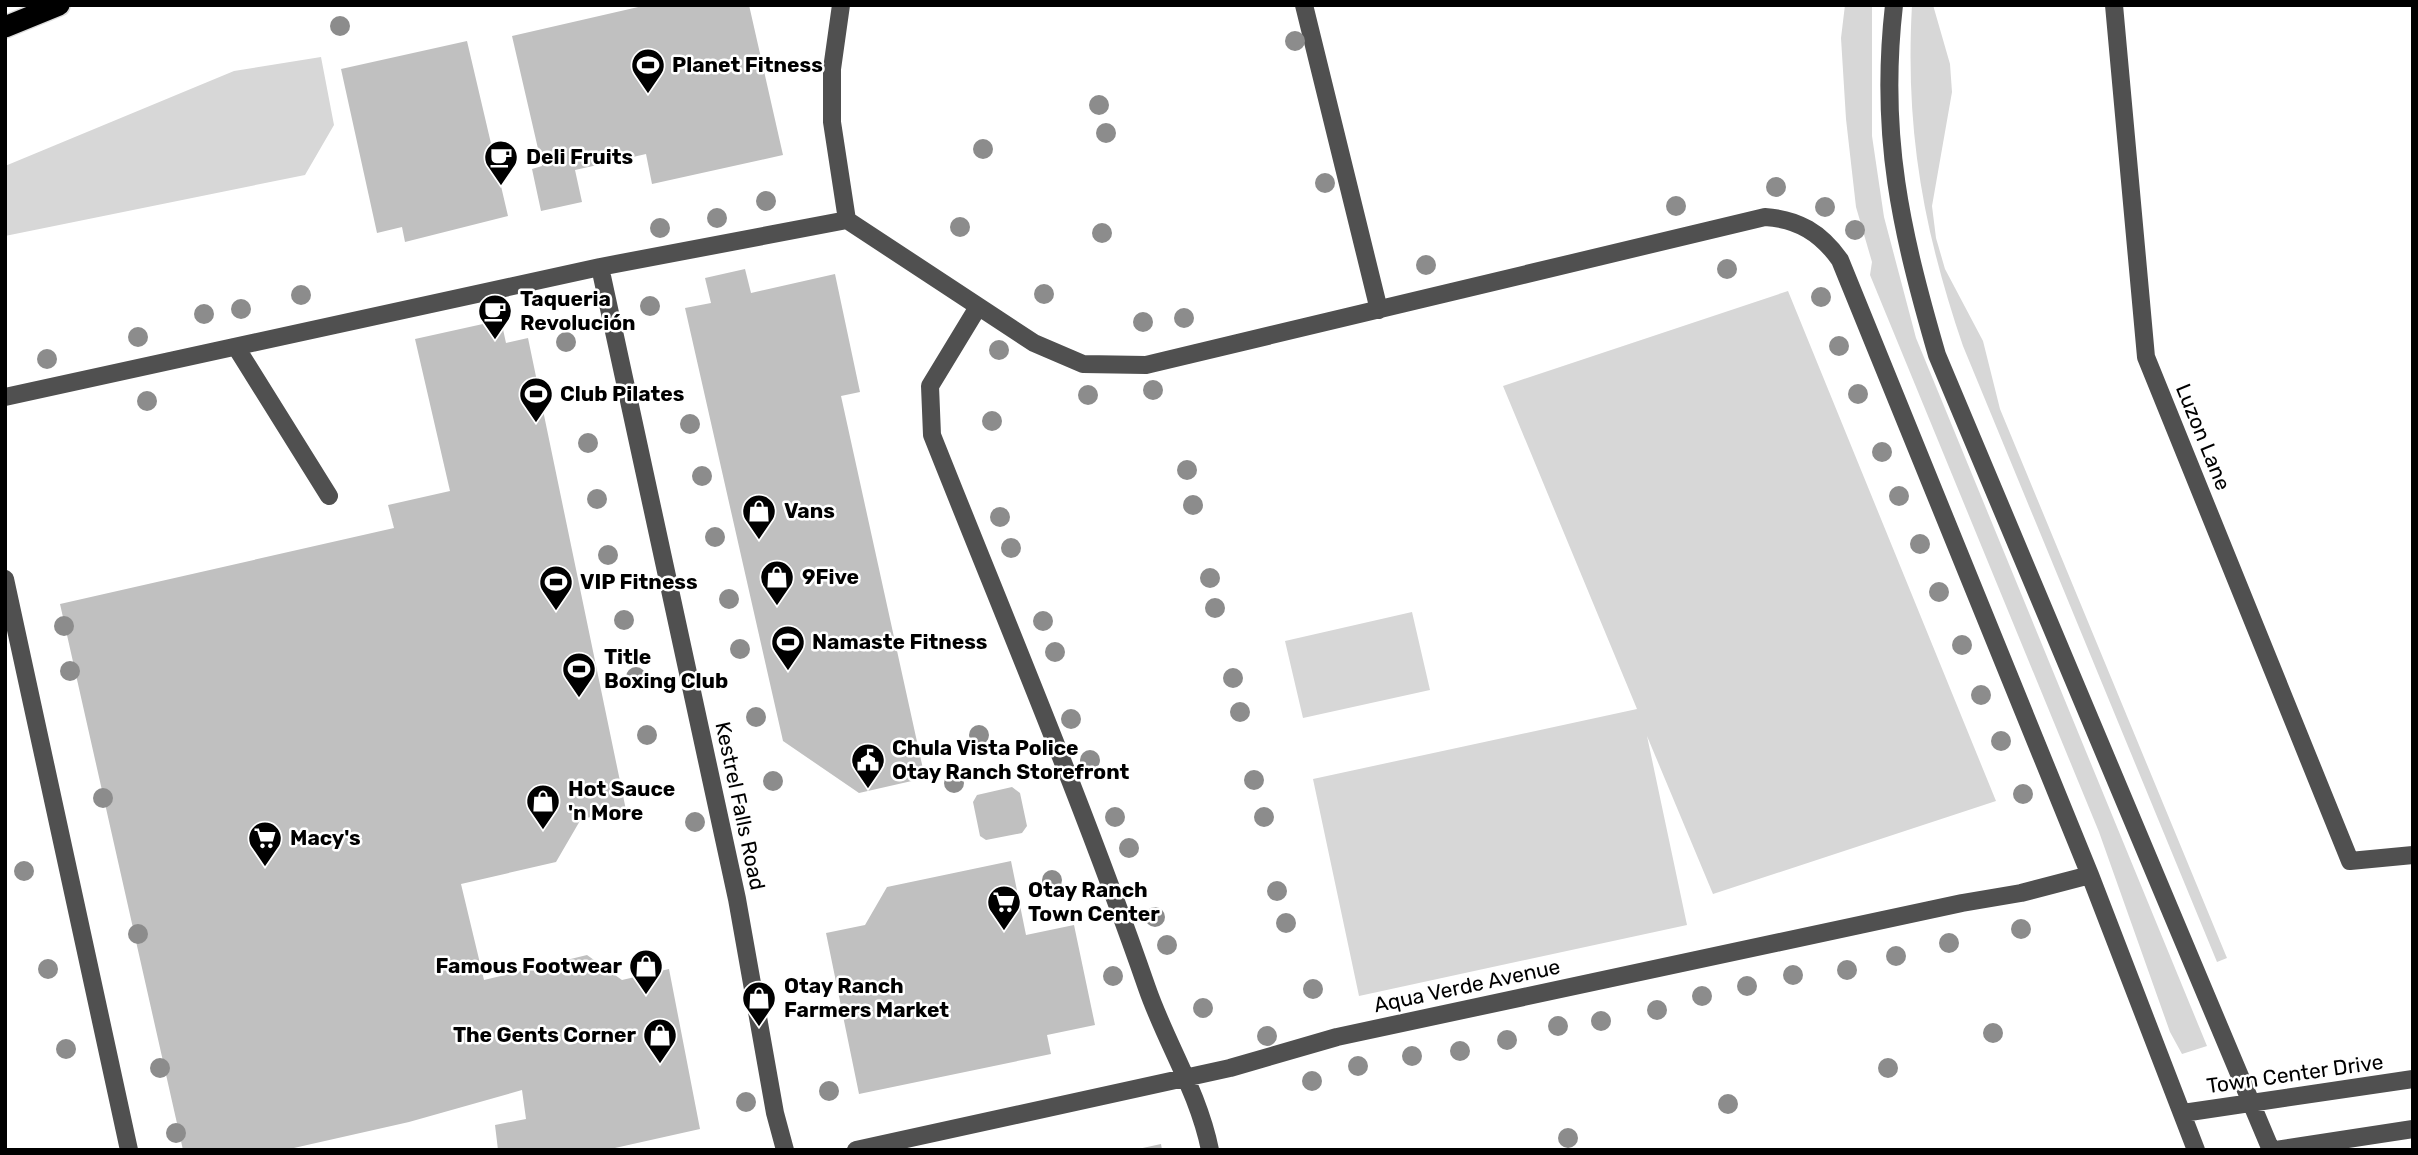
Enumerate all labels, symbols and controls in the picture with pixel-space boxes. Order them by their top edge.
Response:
sports icon: Planet Fitness [629,46,667,95]
place label: Planet Fitness [672,52,823,77]
cafe icon: Deli Fruits [482,138,520,187]
place label: Deli Fruits [526,144,633,169]
place label: Taqueria Revolución [520,286,636,335]
cafe icon: Taqueria Revolución [476,292,514,341]
sports icon: Club Pilates [517,375,555,424]
street label: Luzon Lane [2171,380,2236,494]
place label: Club Pilates [560,381,684,406]
shop icon: Vans [740,492,778,541]
place label: Vans [784,498,835,523]
shop icon: 9Five [758,558,796,607]
sports icon: VIP Fitness [537,563,575,612]
place label: 9Five [802,564,859,589]
place label: VIP Fitness [580,569,698,594]
sports icon: Namaste Fitness [769,623,807,672]
place label: Namaste Fitness [812,629,987,654]
place label: Title Boxing Club [604,644,728,693]
sports icon: Title Boxing Club [560,650,598,699]
street label: Kestrel Falls Road [710,719,771,892]
place label: Chula Vista Police Otay Ranch Storefront [892,735,1130,784]
public building icon: Chula Vista Police Otay Ranch Storefront [849,741,887,790]
place label: Hot Sauce 'n More [568,776,675,825]
shop icon: Hot Sauce 'n More [524,782,562,831]
supermarket icon: Macy's [246,819,284,868]
place label: Macy's [290,825,361,850]
place label: Otay Ranch Town Center [1028,877,1160,926]
supermarket icon: Otay Ranch Town Center [985,883,1023,932]
shop icon: Famous Footwear [627,947,665,996]
place label: Famous Footwear [436,953,622,978]
street label: Aqua Verde Avenue [1371,954,1562,1017]
place label: Otay Ranch Farmers Market [784,973,949,1022]
shop icon: Otay Ranch Farmers Market [740,979,778,1028]
shop icon: The Gents Corner [641,1016,679,1065]
place label: The Gents Corner [453,1022,636,1047]
street label: Town Center Drive [2205,1049,2385,1098]

